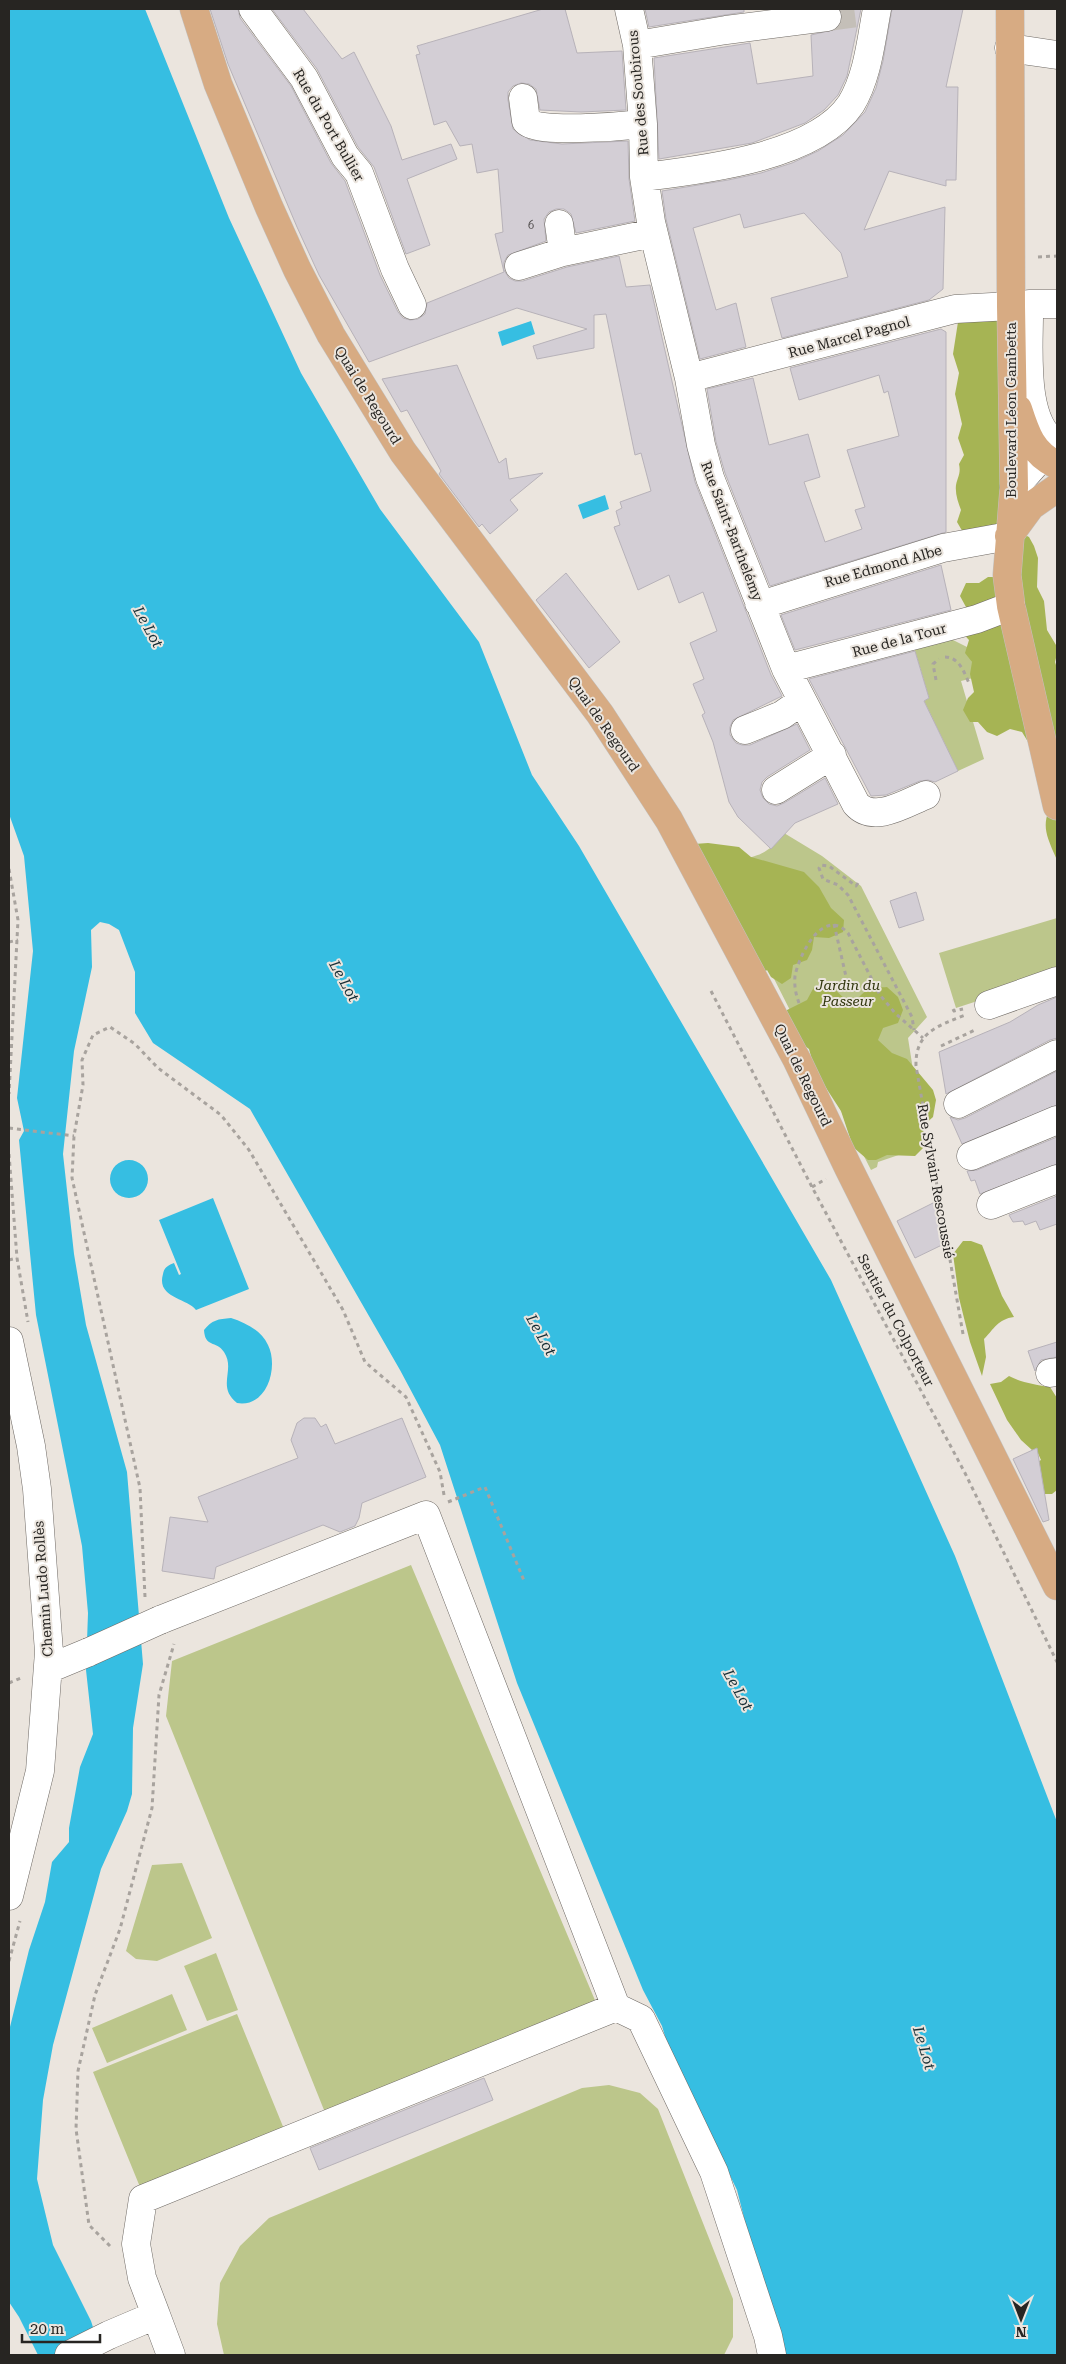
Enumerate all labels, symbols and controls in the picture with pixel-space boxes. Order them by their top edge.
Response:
street label: Rue des Soubirous [625,29,651,156]
street label: Rue du Port Bullier [290,66,368,184]
house number: 6 [528,219,534,232]
street label: Rue Marcel Pagnol [786,313,912,361]
street label: Boulevard Léon Gambetta [1003,322,1019,498]
street label: Quai de Regourd [331,343,405,447]
street label: Rue Saint-Barthelémy [698,459,766,604]
street label: Rue Edmond Albe [822,541,944,590]
water label: Le Lot [129,602,167,651]
street label: Rue de la Tour [850,620,948,660]
street label: Quai de Regourd [565,673,643,775]
water label: Le Lot [325,956,363,1005]
park label: Jardin du Passeur [815,977,880,1009]
street label: Quai de Regourd [771,1021,835,1129]
street label: Rue Sylvain Rescoussié [914,1102,958,1260]
street label: Sentier du Colporteur [854,1251,938,1389]
water label: Le Lot [522,1310,560,1359]
street label: Chemin Ludo Rollès [30,1520,56,1657]
water label: Le Lot [719,1665,757,1714]
water label: Le Lot [909,2023,939,2072]
north arrow [996,2294,1046,2344]
scale bar [22,2312,100,2344]
text: 20 m [30,2320,65,2338]
text: N [1015,2324,1026,2340]

